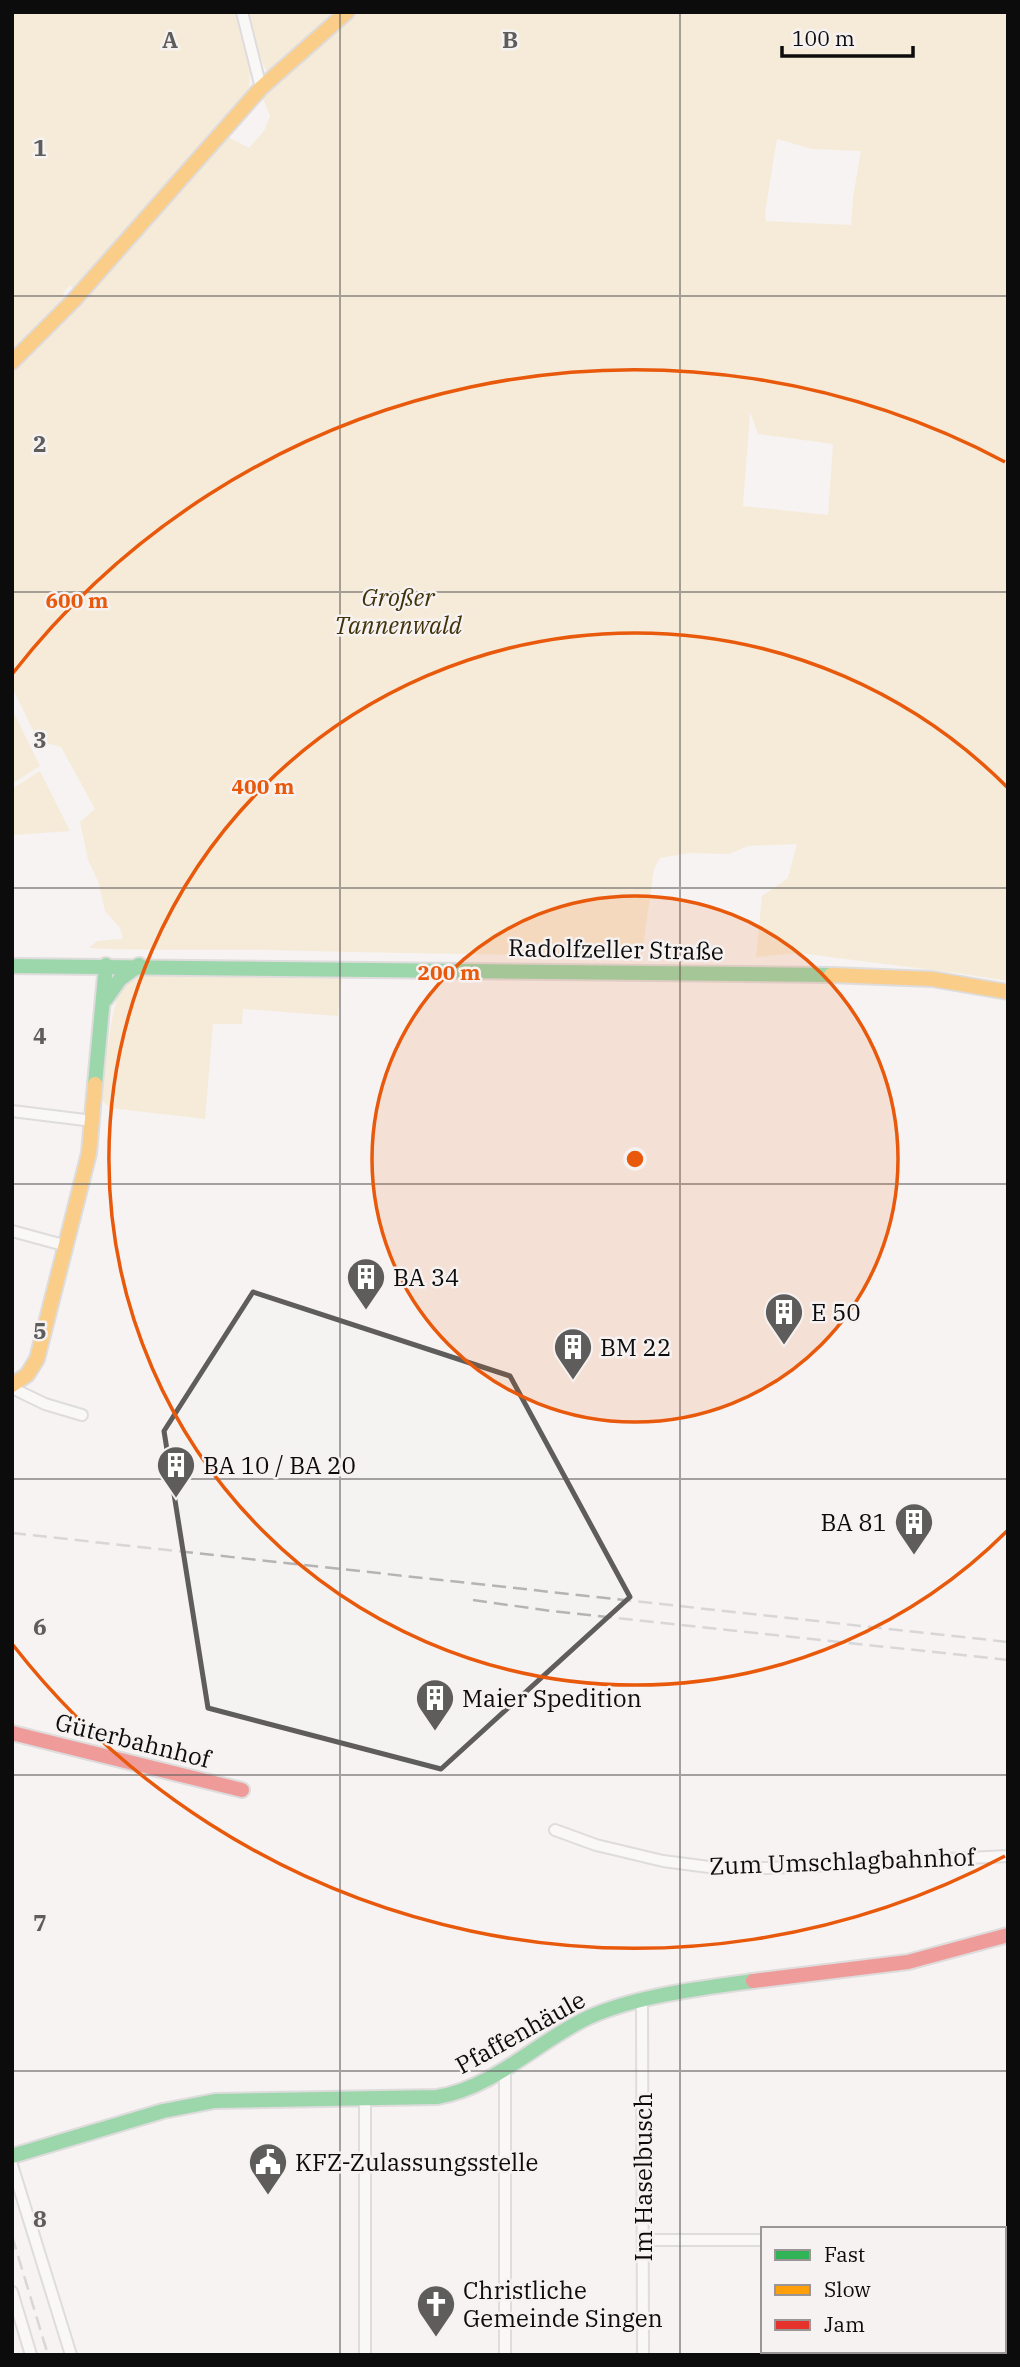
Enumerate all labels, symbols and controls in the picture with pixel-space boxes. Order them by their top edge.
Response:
scale bar [782,14,913,58]
text: A [162,24,178,54]
text: B [502,24,518,54]
text: 100 m [792,24,855,52]
text: 1 [33,132,47,162]
text: 2 [33,428,47,458]
park label: Großer Tannenwald [334,581,463,641]
text: 600 m [45,586,109,614]
text: 3 [33,724,47,754]
text: 400 m [231,772,295,800]
street label: Radolfzeller Straße [508,931,724,967]
text: 200 m [417,958,481,986]
text: 4 [33,1020,47,1050]
centre of rings [623,1147,647,1171]
building icon: BA 34 [345,1256,387,1311]
place label: BA 34 [393,1261,459,1293]
building icon: E 50 [763,1291,805,1346]
place label: E 50 [811,1296,861,1328]
text: 5 [33,1315,47,1345]
building icon: BM 22 [552,1326,594,1381]
place label: BM 22 [600,1331,671,1363]
building icon: BA 10 / BA 20 [155,1444,197,1499]
place label: BA 10 / BA 20 [203,1449,356,1481]
building icon: BA 81 [893,1501,935,1556]
place label: BA 81 [821,1506,887,1538]
text: 6 [33,1611,47,1641]
building icon: Maier Spedition [414,1677,456,1732]
place label: Maier Spedition [462,1682,642,1714]
street label: Güterbahnhof [52,1705,216,1775]
street label: Zum Umschlagbahnhof [709,1840,977,1882]
text: 7 [33,1907,47,1937]
street label: Pfaffenhäule [449,1983,591,2081]
street label: Im Haselbusch [627,2093,659,2261]
public building icon: KFZ-Zulassungsstelle [247,2141,289,2196]
place label: KFZ-Zulassungsstelle [295,2146,538,2178]
text: 8 [33,2203,47,2233]
legend [761,2227,1006,2353]
text: Fast [824,2240,865,2268]
place label: Christliche Gemeinde Singen [463,2274,663,2334]
text: Slow [824,2275,871,2303]
church icon: Christliche Gemeinde Singen [415,2283,457,2338]
text: Jam [824,2310,865,2338]

